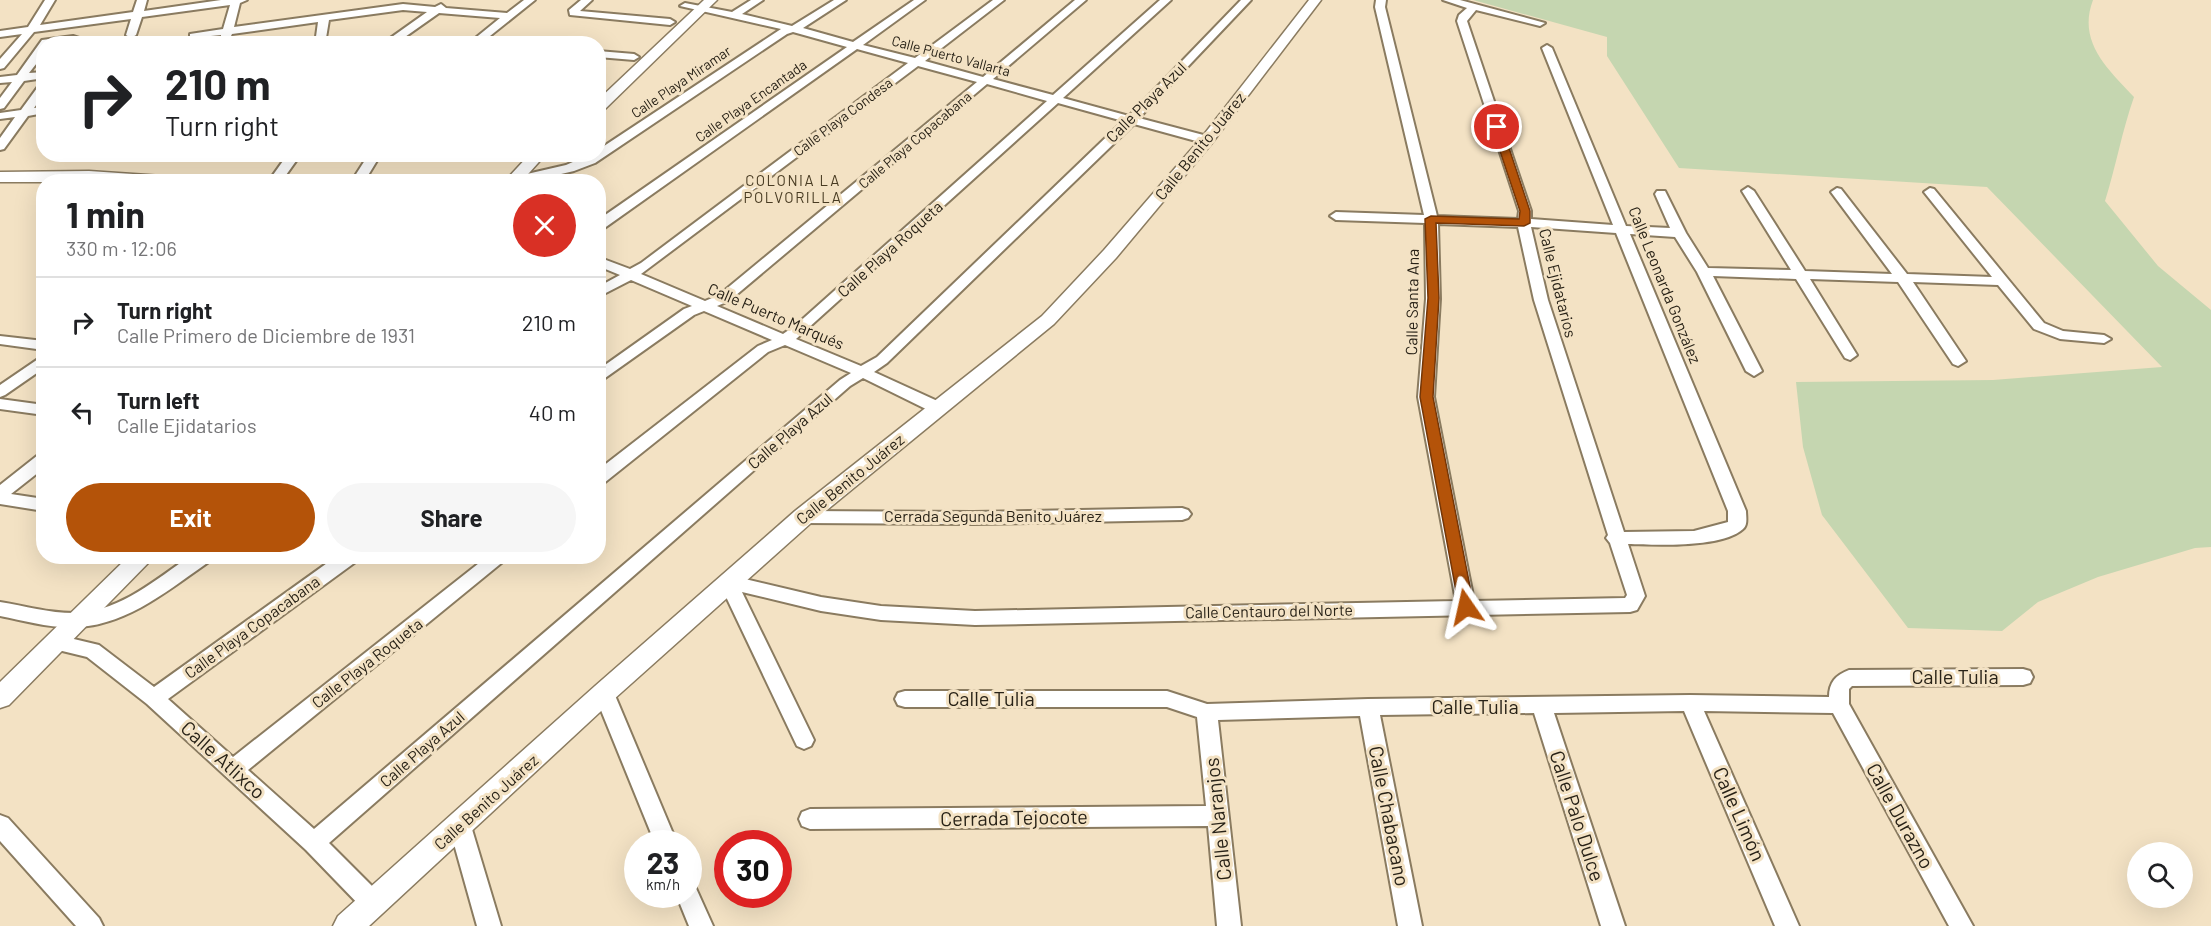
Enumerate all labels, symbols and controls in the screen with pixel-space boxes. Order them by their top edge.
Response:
street label: Calle Puerto Vallarta [890,32,1012,80]
street label: Calle Playa Miramar [628,42,734,121]
street label: Calle Playa Encantada [692,56,810,145]
text: 210 m [165,58,271,108]
street label: Calle Playa Azul [1102,58,1190,146]
icon: right [66,60,144,138]
street label: Calle Playa Condesa [790,74,896,159]
street label: Calle Playa Copacabana [855,87,975,192]
street label: Calle Benito Juárez [1150,88,1249,203]
pin [1471,101,1522,152]
text: Turn right [165,109,279,141]
icon: arrive [1480,110,1513,143]
district label: COLONIA LA POLVORILLA [744,171,842,206]
text: 1 min [66,192,145,235]
button: close [513,194,576,257]
street label: Calle Playa Roqueta [833,196,946,301]
street label: Calle Leonarda González [1625,204,1706,366]
street label: Calle Ejidatarios [1536,226,1581,339]
text: 330 m · 12:06 [66,236,177,260]
street label: Calle Santa Ana [1401,248,1422,356]
street label: Calle Puerto Marqués [705,278,847,353]
text: Turn right [117,297,212,323]
icon: right [66,306,99,339]
text: 210 m [522,309,576,335]
text: Calle Primero de Diciembre de 1931 [117,323,415,347]
text: Turn left [117,387,200,413]
street label: Calle Playa Azul [744,389,836,472]
icon: left [66,396,99,429]
text: 40 m [529,399,576,425]
text: Calle Ejidatarios [117,413,257,437]
street label: Calle Benito Juárez [792,429,907,528]
button: Exit [66,483,315,552]
button: Share [327,483,576,552]
street label: Cerrada Segunda Benito Juárez [884,506,1102,525]
street label: Calle Playa Copacabana [180,571,323,682]
position arrow [1434,575,1498,639]
street label: Calle Centauro del Norte [1185,600,1353,621]
street label: Calle Playa Roqueta [308,614,426,712]
street label: Calle Tulia [1911,664,1999,688]
street label: Calle Tulia [947,686,1035,710]
street label: Calle Tulia [1431,694,1519,718]
street label: Calle Playa Azul [376,707,468,790]
street label: Calle Atlixco [177,715,271,803]
street label: Calle Chabacano [1365,744,1415,888]
street label: Calle Palo Dulce [1546,747,1610,884]
street label: Calle Benito Juárez [430,750,541,853]
street label: Calle Naranjos [1199,756,1235,882]
street label: Calle Durazno [1862,759,1940,872]
street label: Calle Limón [1709,763,1771,864]
street label: Cerrada Tejocote [940,804,1088,830]
speed limit sign: 30 [714,830,792,908]
map controls [2127,842,2193,908]
button: search [2127,842,2193,908]
text: 23 [647,844,679,880]
text: km/h [646,875,680,893]

